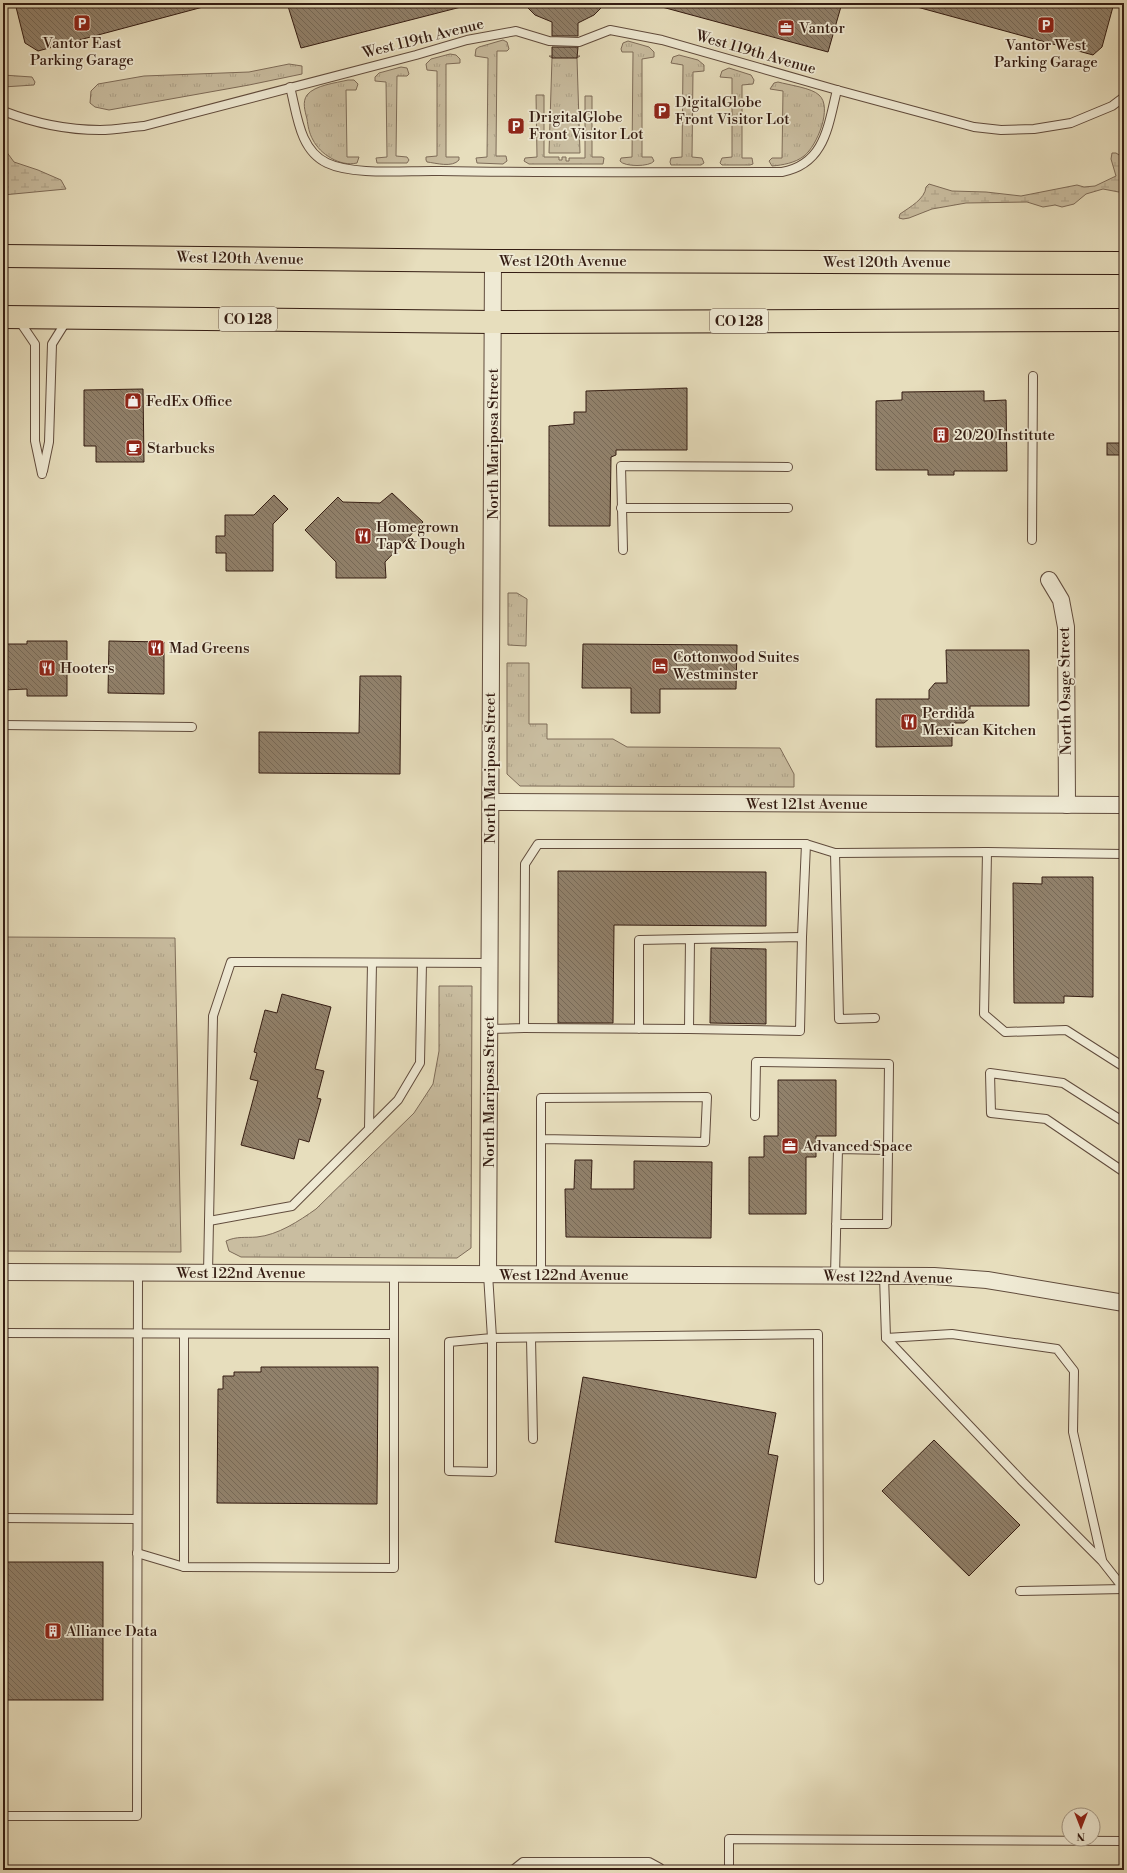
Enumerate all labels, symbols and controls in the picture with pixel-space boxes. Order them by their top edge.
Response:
parking icon: Vantor East Parking Garage [72,13,92,33]
street label: West 119th Avenue [360,14,486,63]
parking icon: Vantor West Parking Garage [1036,15,1056,35]
office icon: Vantor [776,18,796,38]
place label: Vantor [798,19,846,38]
street label: West 119th Avenue [693,26,818,79]
place label: Vantor East Parking Garage [30,34,134,70]
place label: Vantor West Parking Garage [994,36,1098,72]
place label: DigitalGlobe Front Visitor Lot [675,93,790,129]
parking icon: DigitalGlobe Front Visitor Lot [652,101,672,121]
place label: DrigitalGlobe Front Visitor Lot [529,108,644,144]
parking icon: DrigitalGlobe Front Visitor Lot [506,116,526,136]
street label: West 120th Avenue [175,248,304,269]
street label: West 120th Avenue [498,252,627,271]
street label: West 120th Avenue [822,253,951,272]
road number: CO 128 [219,307,277,331]
road number: CO 128 [710,309,768,333]
street label: North Mariposa Street [484,368,503,520]
shop icon: FedEx Office [123,391,143,411]
place label: FedEx Office [146,392,232,411]
building icon: 20/20 Institute [931,425,951,445]
place label: 20/20 Institute [954,426,1055,445]
cafe icon: Starbucks [124,438,144,458]
place label: Starbucks [147,439,215,458]
place label: Homegrown Tap & Dough [376,518,466,554]
restaurant icon: Homegrown Tap & Dough [353,526,373,546]
street label: North Osage Street [1055,626,1076,756]
restaurant icon: Mad Greens [146,638,166,658]
place label: Mad Greens [169,639,250,658]
place label: Cottonwood Suites Westminster [672,648,799,684]
hotel icon: Cottonwood Suites Westminster [650,656,670,676]
restaurant icon: Hooters [37,658,57,678]
place label: Hooters [60,659,115,678]
street label: North Mariposa Street [481,692,500,844]
place label: Perdida Mexican Kitchen [922,704,1036,740]
restaurant icon: Perdida Mexican Kitchen [899,712,919,732]
street label: West 121st Avenue [745,795,868,814]
street label: North Mariposa Street [480,1016,499,1168]
office icon: Advanced Space [780,1136,800,1156]
place label: Advanced Space [802,1137,912,1156]
street label: West 122nd Avenue [175,1264,306,1283]
street label: West 122nd Avenue [498,1266,629,1285]
street label: West 122nd Avenue [822,1267,953,1288]
building icon: Alliance Data [43,1621,63,1641]
place label: Alliance Data [65,1622,158,1641]
north arrow [1061,1807,1101,1847]
text: N [1076,1829,1085,1843]

